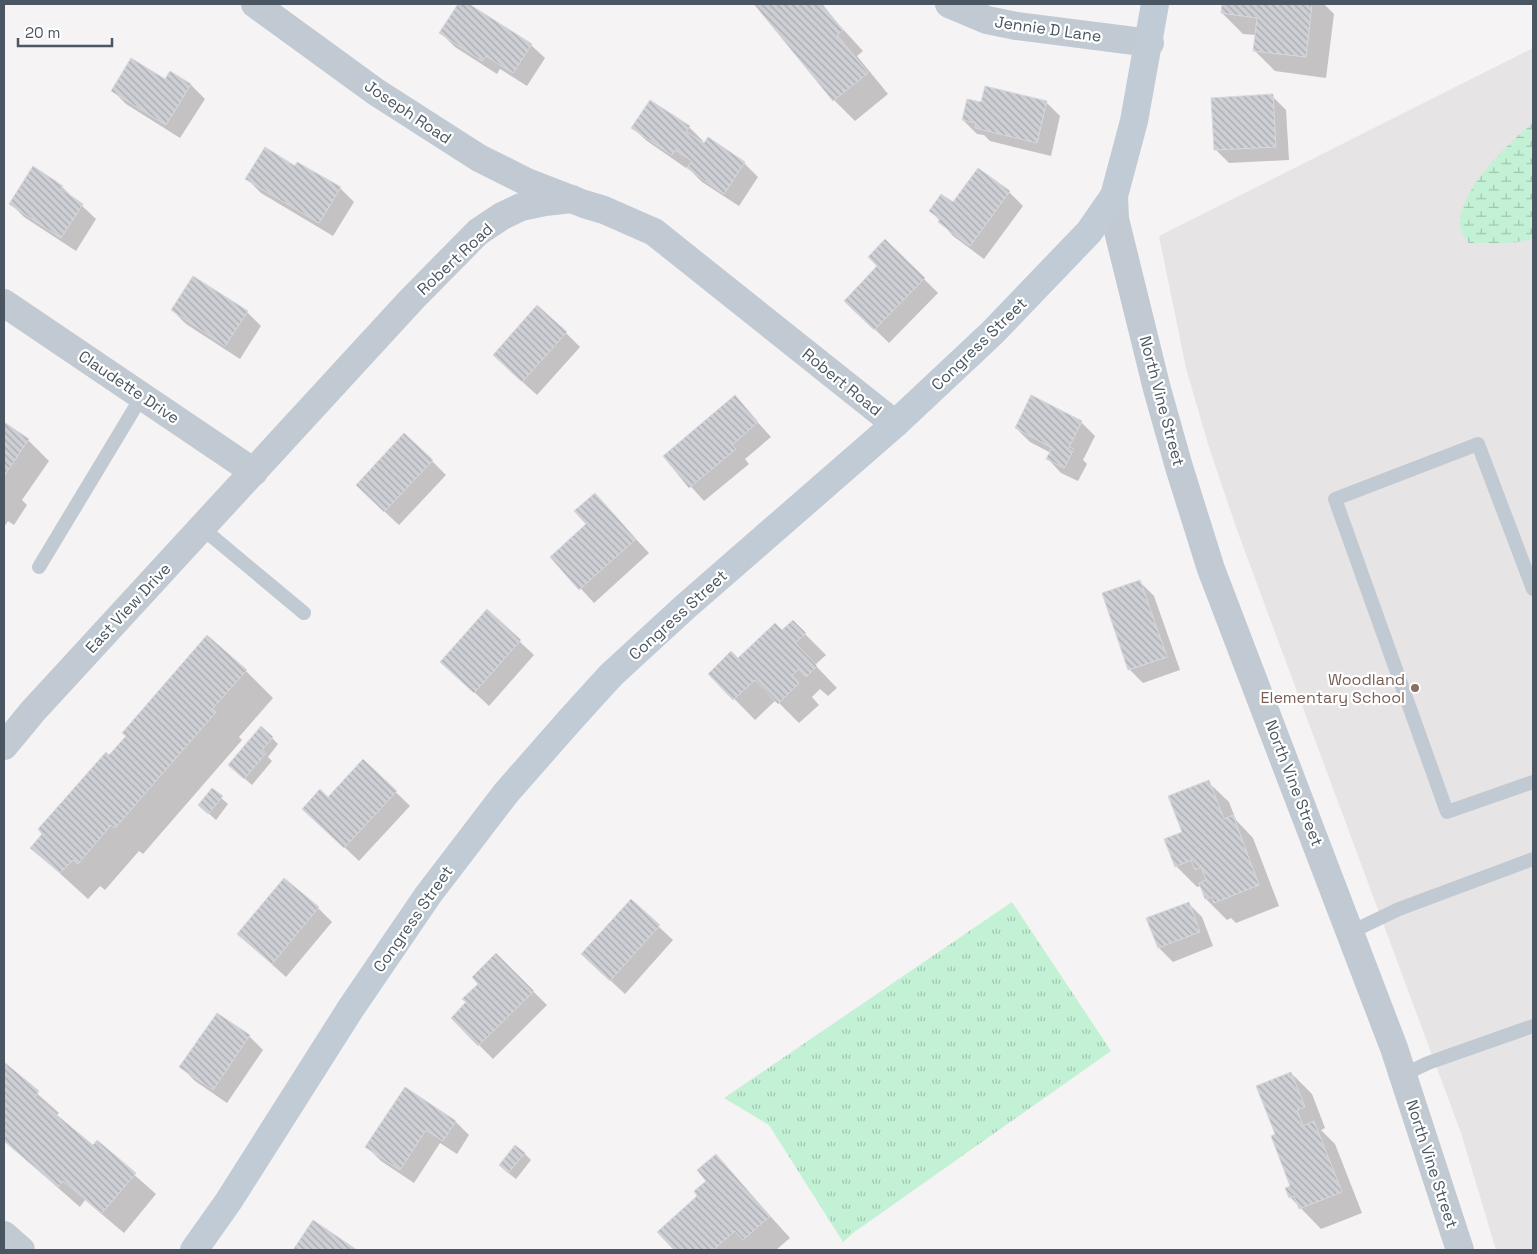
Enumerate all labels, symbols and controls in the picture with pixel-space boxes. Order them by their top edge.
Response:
street label: Jennie D Lane [993,11,1103,47]
scale bar [18,15,111,47]
text: 20 m [25,23,60,42]
street label: Joseph Road [361,75,455,149]
street label: Robert Road [413,218,497,300]
street label: Congress Street [927,293,1031,395]
street label: North Vine Street [1135,334,1189,468]
street label: Robert Road [798,343,886,421]
street label: Claudette Drive [75,346,183,428]
street label: East View Drive [81,558,175,658]
street label: Congress Street [624,565,732,665]
place label: Woodland Elementary School [1260,669,1405,708]
marker: Woodland Elementary School [1409,682,1421,694]
street label: North Vine Street [1260,717,1328,849]
street label: Congress Street [368,862,458,976]
street label: North Vine Street [1401,1097,1463,1231]

